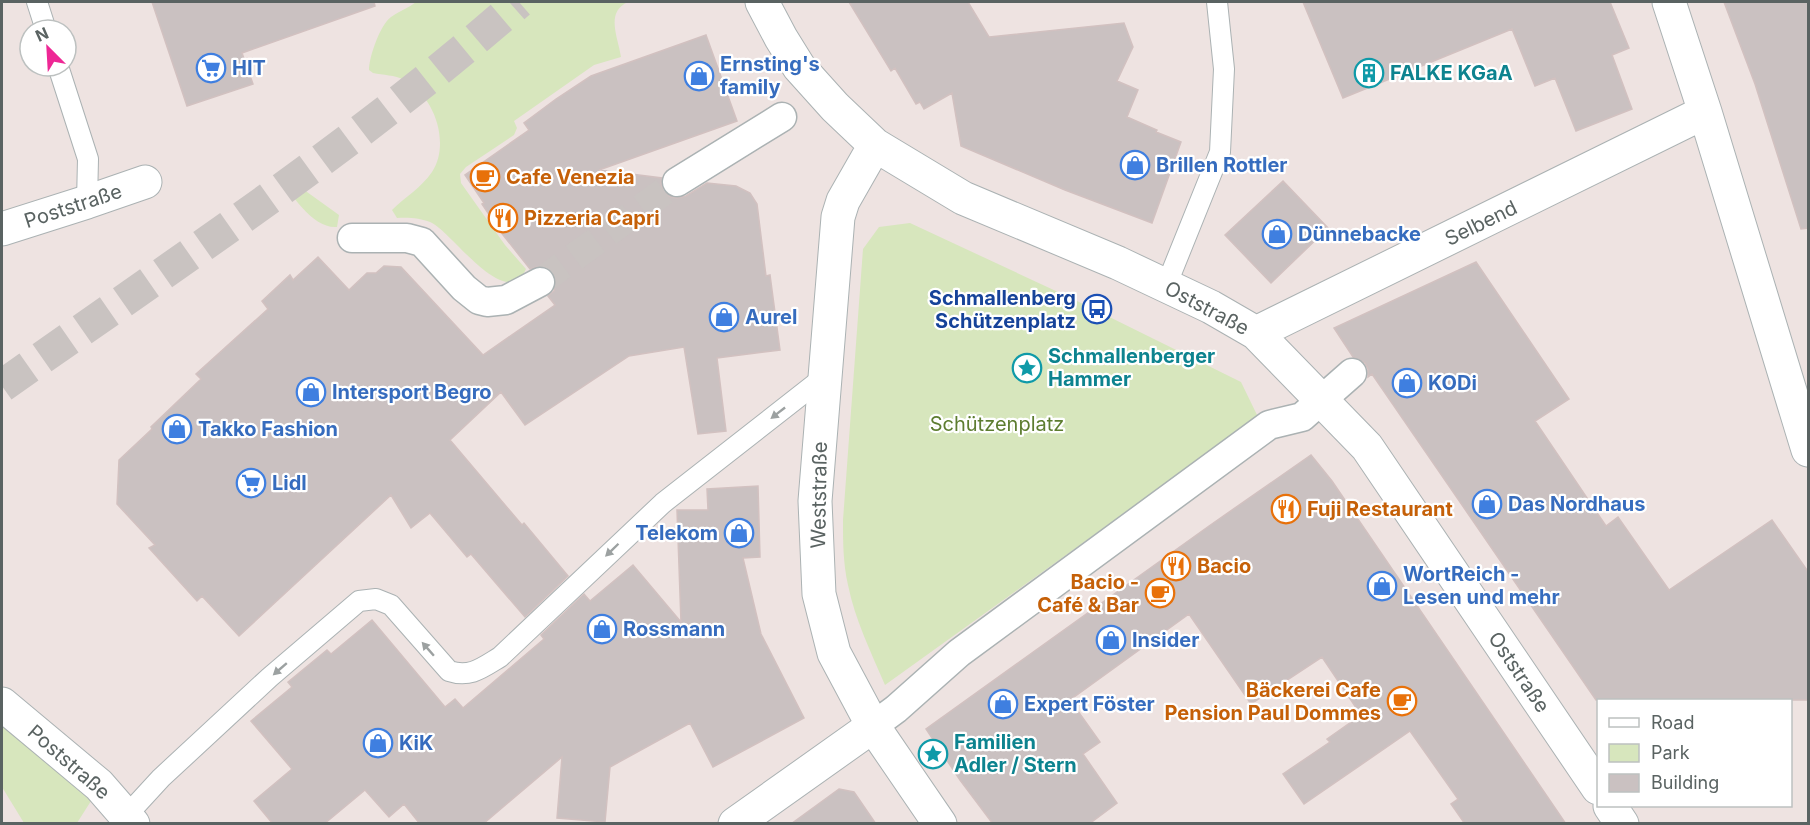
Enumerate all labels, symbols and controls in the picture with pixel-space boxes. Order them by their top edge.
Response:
north arrow [18,18,78,78]
text: N [32,23,52,46]
supermarket icon: HIT [195,52,227,84]
place label: Ernsting's family [720,52,820,99]
place label: HIT [232,56,266,80]
building icon: FALKE KGaA [1353,57,1385,89]
shop icon: Ernsting's family [683,60,715,92]
place label: FALKE KGaA [1390,61,1513,85]
shop icon: Brillen Rottler [1119,149,1151,181]
place label: Brillen Rottler [1156,153,1288,177]
cafe icon: Cafe Venezia [469,161,501,193]
place label: Cafe Venezia [506,165,635,189]
street label: Poststraße [21,179,125,233]
street label: Selbend [1441,195,1521,251]
restaurant icon: Pizzeria Capri [487,202,519,234]
place label: Pizzeria Capri [524,206,660,230]
shop icon: Dünnebacke [1261,218,1293,250]
place label: Dünnebacke [1298,222,1421,246]
street label: Oststraße [1161,276,1253,340]
place label: Schmallenberg Schützenplatz [929,286,1076,333]
bus stop icon: Schmallenberg Schützenplatz [1081,293,1113,325]
shop icon: Aurel [708,301,740,333]
place label: Aurel [745,305,797,329]
place label: Schmallenberger Hammer [1048,344,1215,391]
place icon: Schmallenberger Hammer [1011,352,1043,384]
shop icon: KODi [1391,367,1423,399]
place label: KODi [1428,371,1477,395]
shop icon: Intersport Begro [295,376,327,408]
place label: Intersport Begro [332,380,492,404]
one-way arrow [771,407,786,419]
park label: Schützenplatz [930,412,1064,436]
shop icon: Takko Fashion [161,413,193,445]
place label: Takko Fashion [198,417,338,441]
street label: Weststraße [806,441,832,549]
supermarket icon: Lidl [235,467,267,499]
place label: Lidl [272,471,307,495]
shop icon: Das Nordhaus [1471,488,1503,520]
place label: Das Nordhaus [1508,492,1645,516]
restaurant icon: Fuji Restaurant [1270,493,1302,525]
place label: Fuji Restaurant [1307,497,1453,521]
shop icon: Telekom [723,517,755,549]
place label: Telekom [635,521,718,545]
one-way arrow [604,543,619,557]
restaurant icon: Bacio [1160,550,1192,582]
place label: Bacio [1197,554,1251,578]
place label: WortReich - Lesen und mehr [1403,562,1560,609]
place label: Bacio - Café & Bar [1037,570,1139,617]
shop icon: WortReich - Lesen und mehr [1366,570,1398,602]
cafe icon: Bacio - Café & Bar [1144,577,1176,609]
shop icon: Rossmann [586,613,618,645]
place label: Rossmann [623,617,725,641]
shop icon: Insider [1095,624,1127,656]
street label: Oststraße [1483,627,1555,717]
place label: Insider [1132,628,1199,652]
one-way arrow [421,641,435,656]
one-way arrow [272,662,287,675]
place label: Bäckerei Cafe Pension Paul Dommes [1165,678,1381,725]
cafe icon: Bäckerei Cafe Pension Paul Dommes [1386,685,1418,717]
shop icon: Expert Föster [987,688,1019,720]
place label: Expert Föster [1024,692,1155,716]
legend [1597,699,1792,807]
text: Road [1651,712,1694,733]
street label: Poststraße [23,720,115,804]
shop icon: KiK [362,727,394,759]
place label: Familien Adler / Stern [954,730,1077,777]
place label: KiK [399,731,433,755]
place icon: Familien Adler / Stern [917,738,949,770]
text: Park [1651,742,1690,763]
text: Building [1651,772,1719,793]

